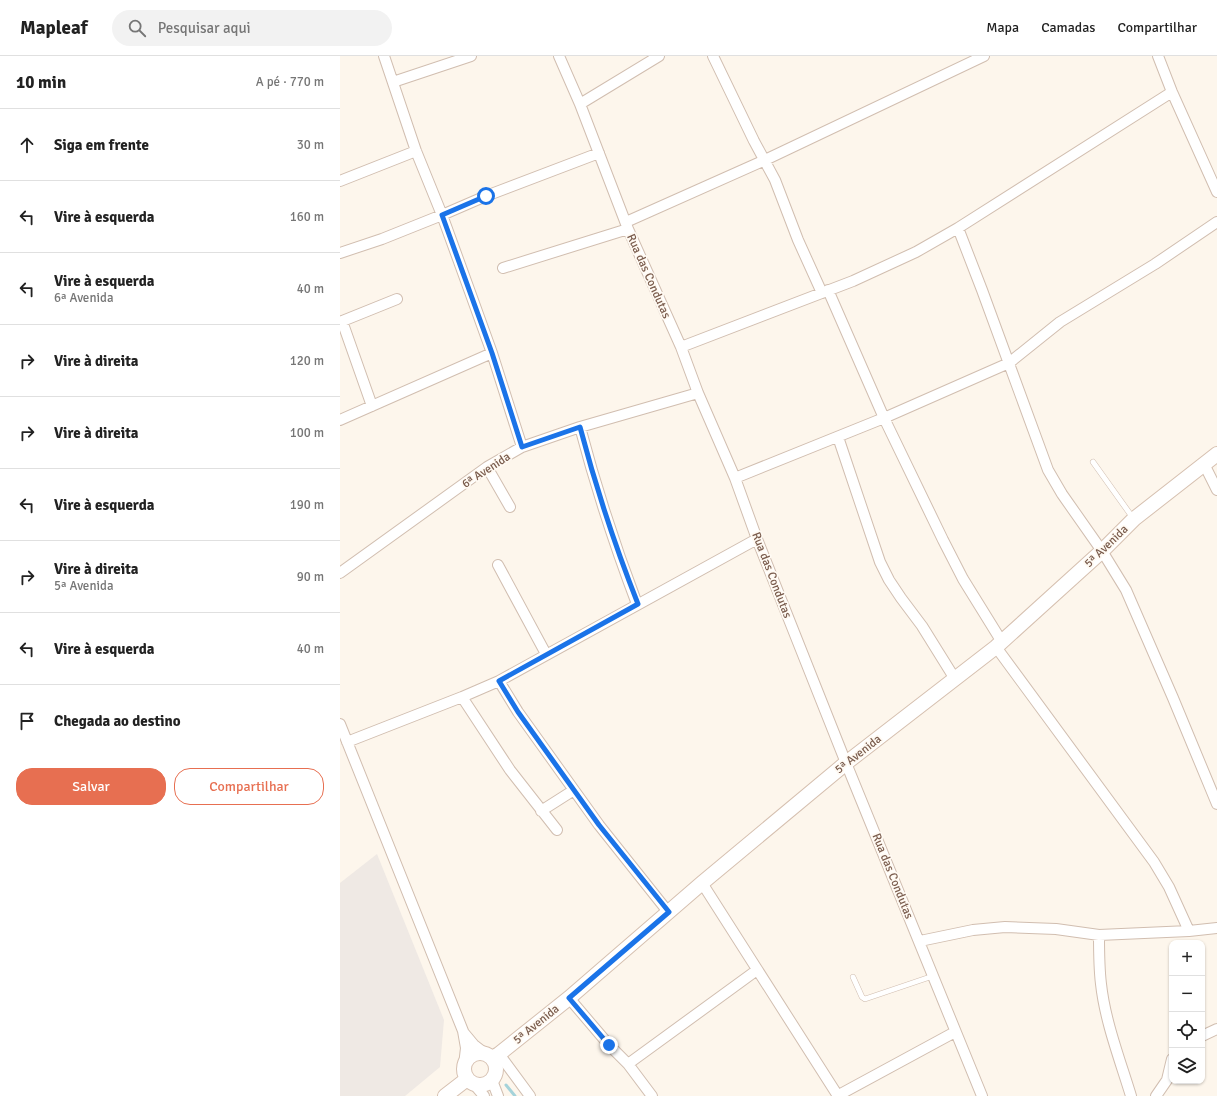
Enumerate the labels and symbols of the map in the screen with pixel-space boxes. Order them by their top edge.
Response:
route start [477,187,495,205]
street label: Rua das Condutas [623,232,674,321]
street label: 6ª Avenida [459,449,513,492]
street label: 5ª Avenida [1081,522,1131,571]
street label: Rua das Condutas [748,530,795,620]
street label: 5ª Avenida [832,732,885,777]
street label: Rua das Condutas [869,831,917,921]
street label: 5ª Avenida [510,1001,562,1047]
route end [600,1036,618,1054]

